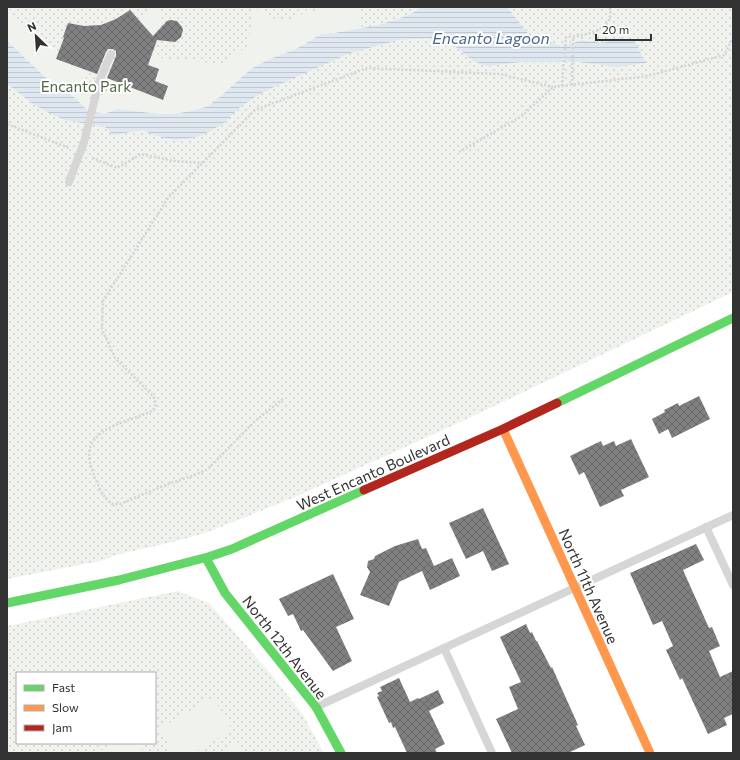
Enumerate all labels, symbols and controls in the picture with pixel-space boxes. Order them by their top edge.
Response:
north arrow [16,16,56,56]
scale bar [596,16,651,42]
text: N [25,19,38,34]
text: 20 m [602,22,629,36]
water label: Encanto Lagoon [432,28,550,47]
park label: Encanto Park [41,77,131,95]
street label: West Encanto Boulevard [294,430,452,514]
street label: North 11th Avenue [555,526,623,647]
street label: North 12th Avenue [239,592,331,702]
legend [16,672,156,744]
text: Fast [52,680,75,694]
text: Slow [52,700,79,714]
text: Jam [52,720,72,735]

